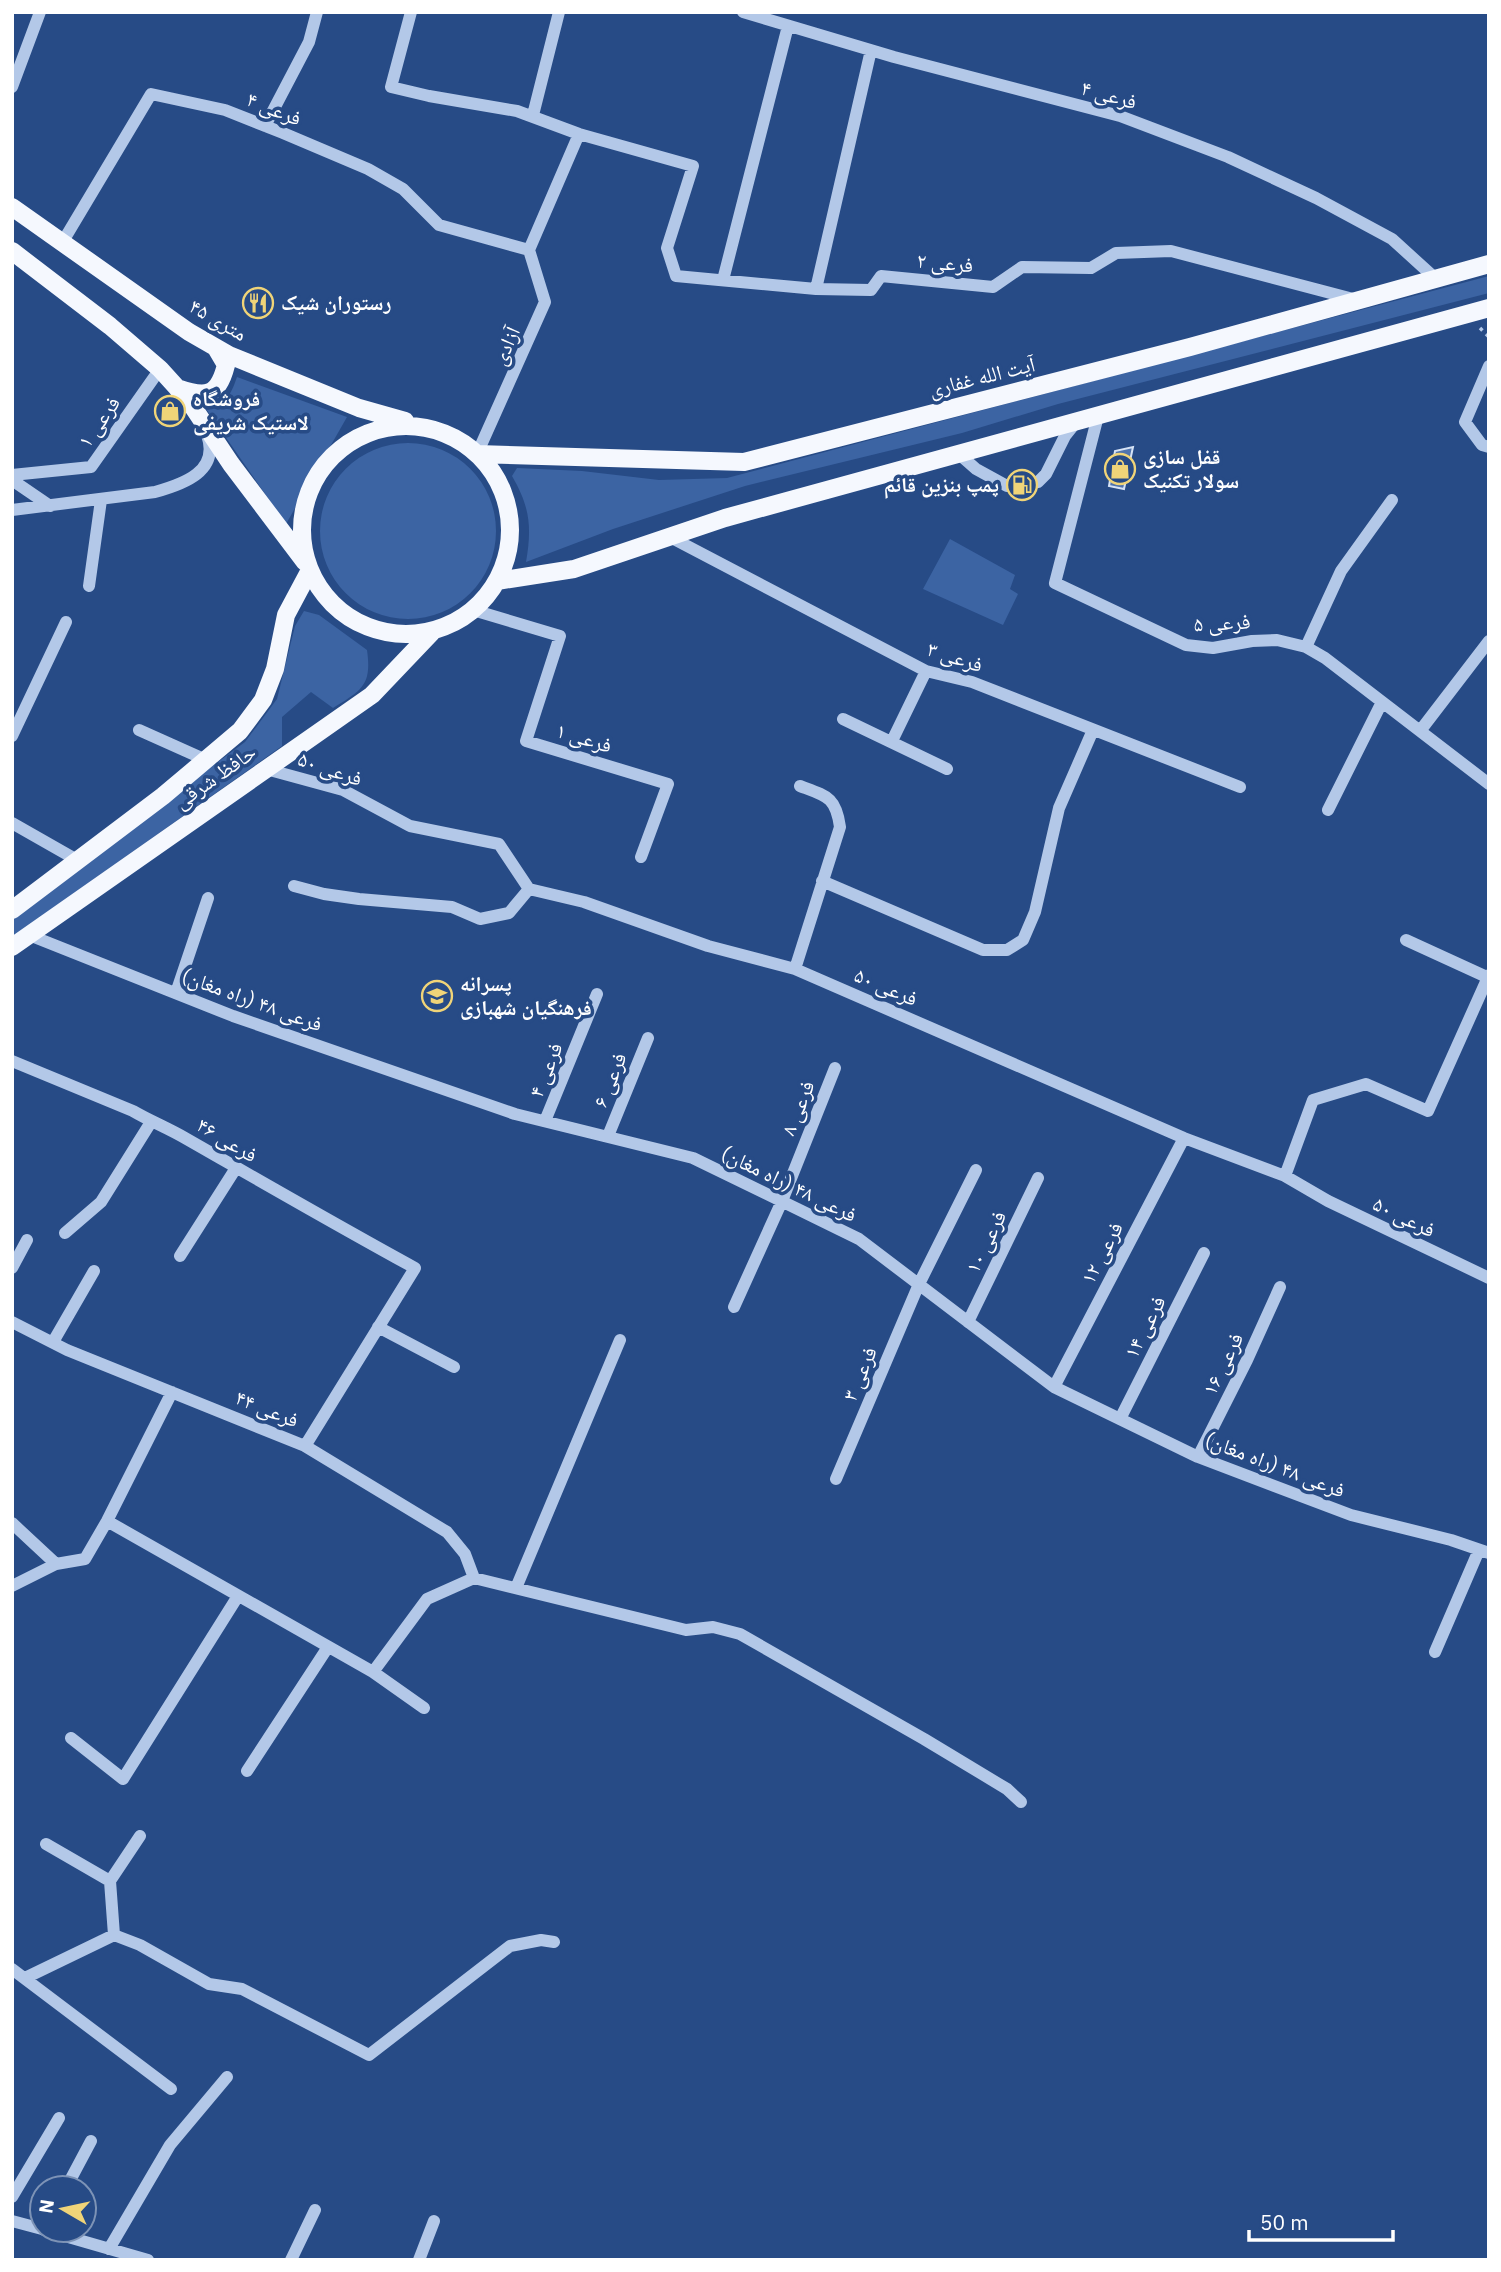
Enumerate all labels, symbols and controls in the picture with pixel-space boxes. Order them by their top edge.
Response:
street label: فرعی ۴ [1078,73,1140,115]
street label: فرعی ۴ [243,84,306,132]
street label: فرعی ۲ [916,246,975,278]
restaurant icon: رستوران شیک [241,286,275,320]
place label: رستوران شیک [281,288,391,316]
street label: ۴۵ متری [184,291,253,347]
street label: آزادی [484,321,526,369]
street label: آیت الله غفاری [926,349,1038,403]
place label: فروشگاه لاستیک شریفی [193,384,309,436]
street label: فرعی ۱ [70,390,126,453]
shop icon: فروشگاه لاستیک شریفی [153,394,187,428]
place label: قفل سازی سولار تکنیک [1143,442,1239,494]
shop icon: قفل سازی سولار تکنیک [1103,452,1137,486]
fuel station icon: پمپ بنزین قائم [1005,468,1039,502]
place label: پمپ بنزین قائم [884,470,999,499]
street label: فرعی ۵ [1193,607,1251,637]
street label: فرعی ۳ [924,634,987,678]
street label: فرعی ۱ [553,715,616,759]
street label: حافظ شرقی [168,738,261,815]
street label: فرعی ۵۰ [294,744,366,792]
street label: فرعی ۵۰ [850,960,922,1012]
street label: فرعی ۴۸ (راه مغان) [178,961,327,1037]
place label: پسرانه فرهنگیان شهبازی [460,969,592,1021]
school or university icon: پسرانه فرهنگیان شهبازی [420,979,454,1013]
street label: فرعی ۴ [521,1038,569,1101]
street label: فرعی ۶ [585,1048,633,1111]
street label: فرعی ۸ [773,1076,821,1139]
street label: فرعی ۴۶ [192,1110,263,1168]
street label: فرعی ۴۸ (راه مغان) [717,1138,862,1228]
street label: فرعی ۵۰ [1369,1189,1440,1243]
street label: فرعی ۱۰ [958,1206,1012,1277]
street label: فرعی ۱۲ [1073,1217,1129,1288]
street label: فرعی ۱۴ [1117,1291,1172,1362]
street label: فرعی ۱۶ [1195,1328,1249,1399]
street label: فرعی ۳ [835,1342,883,1405]
street label: فرعی ۴۴ [231,1383,303,1433]
street label: فرعی ۴۸ (راه مغان) [1201,1425,1349,1504]
north arrow [28,2174,98,2244]
text: N [33,2198,59,2215]
scale bar [1249,2198,1392,2242]
text: 50 m [1260,2208,1309,2236]

